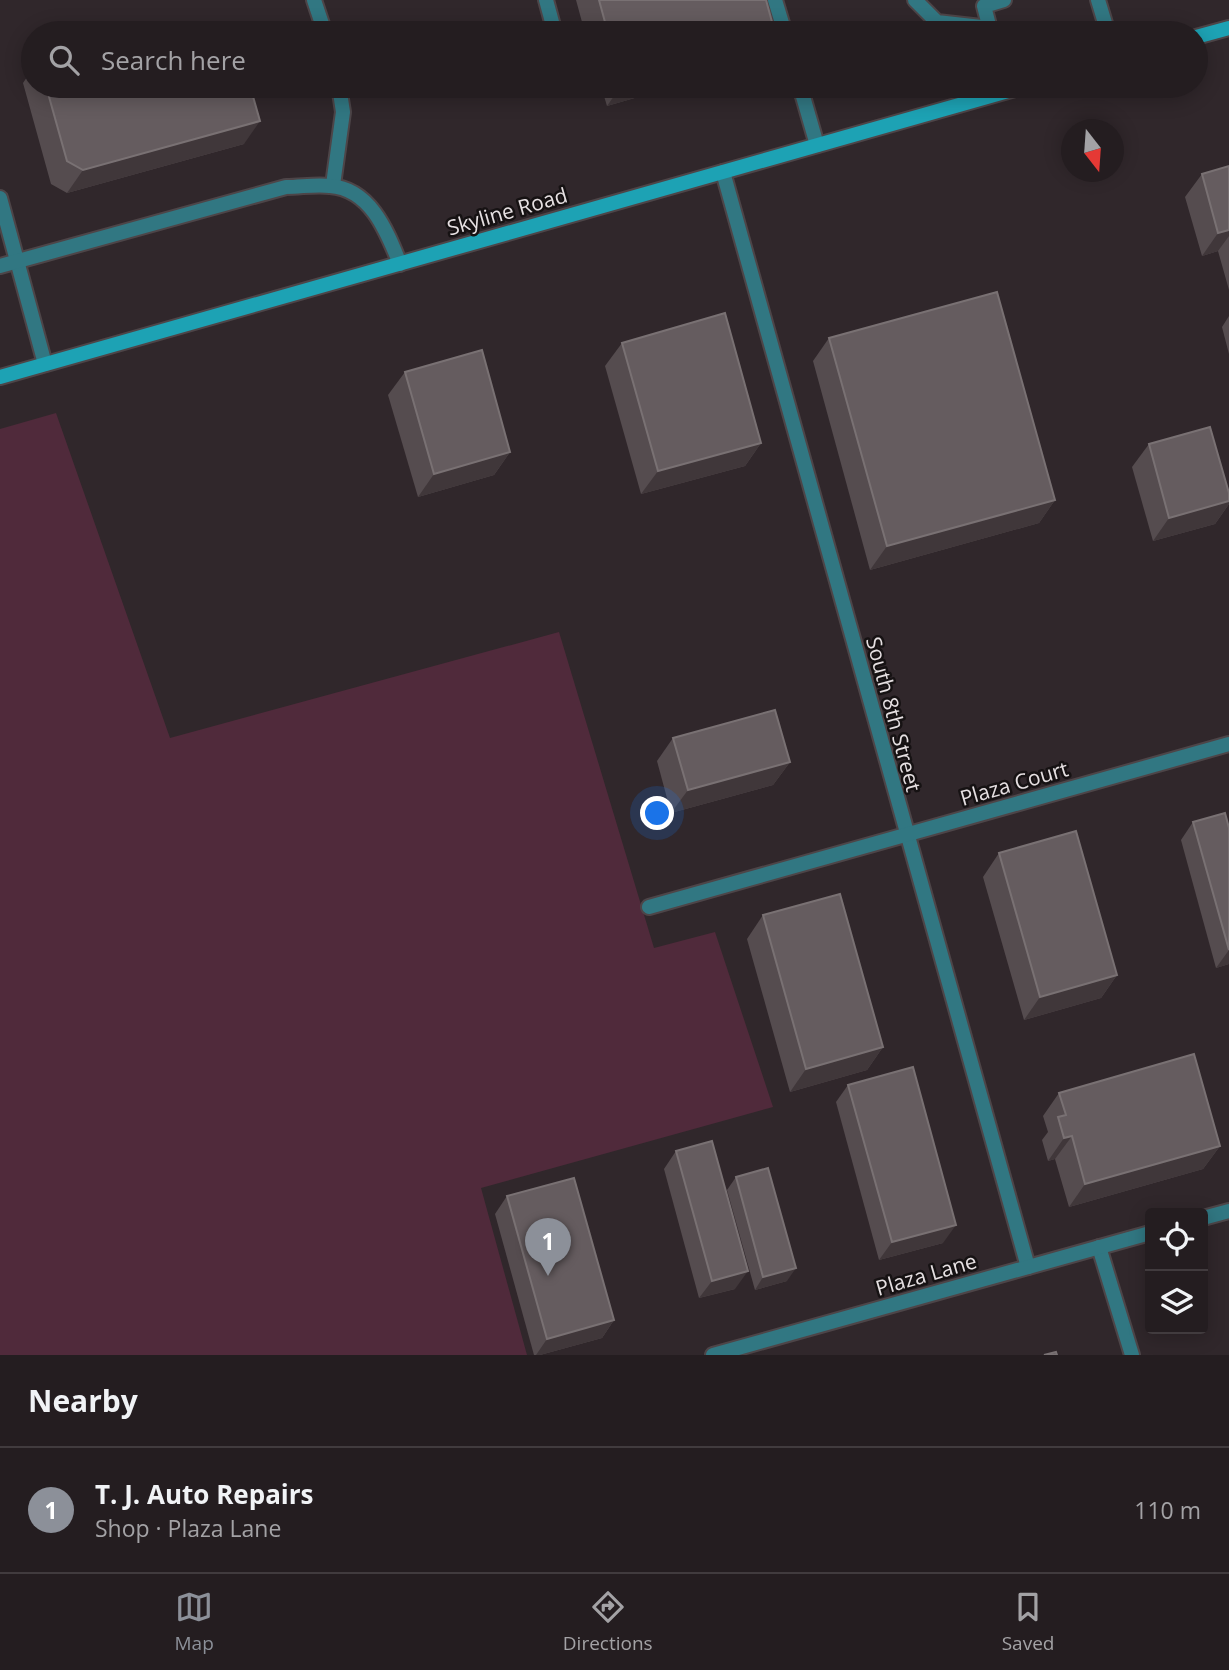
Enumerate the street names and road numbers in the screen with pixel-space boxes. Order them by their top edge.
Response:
street label: Skyline Road [444,180,570,242]
street label: South 8th Street [860,633,928,795]
street label: Plaza Court [957,754,1071,812]
street label: Plaza Lane [872,1246,980,1302]

